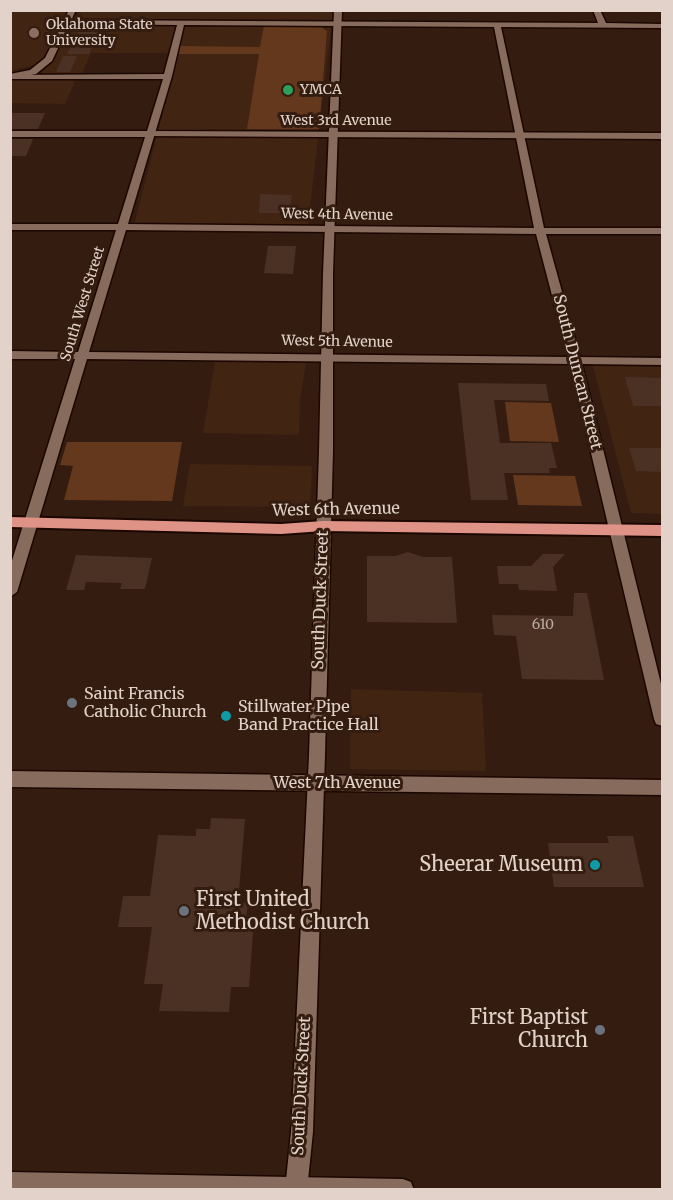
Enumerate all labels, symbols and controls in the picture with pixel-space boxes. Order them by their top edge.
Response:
place label: Oklahoma State University [46,17,153,50]
marker: Oklahoma State University [27,26,41,40]
place label: YMCA [300,82,342,98]
marker: YMCA [281,83,295,97]
street label: West 3rd Avenue [281,113,391,129]
street label: West 4th Avenue [281,206,393,224]
street label: South West Street [57,244,109,364]
street label: South Duncan Street [548,293,606,451]
street label: West 5th Avenue [281,333,393,351]
street label: West 6th Avenue [272,499,400,521]
street label: South Duck Street [309,530,333,670]
house number: 610 [532,617,554,633]
place label: Saint Francis Catholic Church [84,684,207,722]
marker: Saint Francis Catholic Church [65,696,79,710]
place label: Stillwater Pipe Band Practice Hall [238,697,379,735]
marker: Stillwater Pipe Band Practice Hall [219,709,233,723]
street label: West 7th Avenue [273,773,401,793]
place label: Sheerar Museum [419,853,583,877]
marker: Sheerar Museum [588,858,602,872]
place label: First United Methodist Church [196,888,370,935]
marker: First United Methodist Church [177,904,191,918]
place label: First Baptist Church [470,1006,588,1053]
street label: South Duck Street [289,1016,315,1156]
marker: First Baptist Church [593,1023,607,1037]

